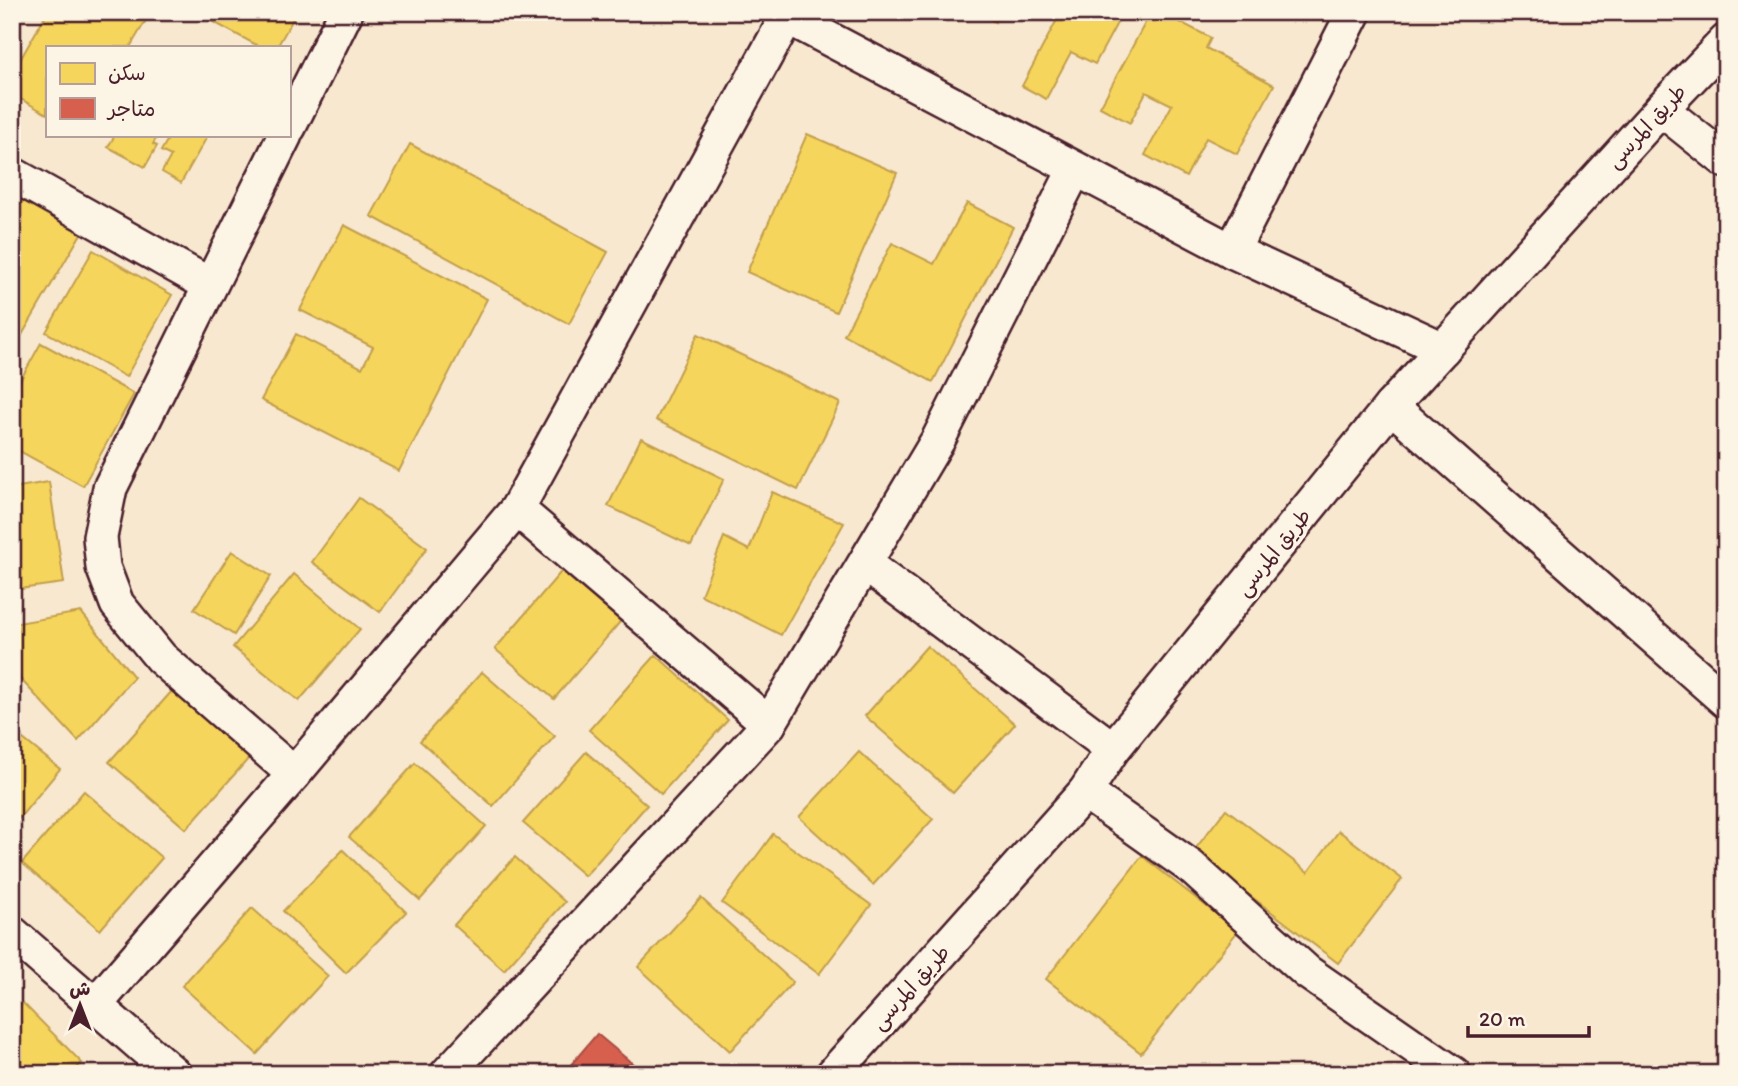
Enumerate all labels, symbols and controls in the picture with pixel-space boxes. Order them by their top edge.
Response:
legend [46,46,290,136]
text: سكن [108,60,146,85]
street label: طريق المرسى [1601,79,1693,174]
text: متاجر [106,96,155,121]
street label: طريق المرسى [1230,503,1317,602]
street label: طريق المرسى [865,939,956,1036]
north arrow [46,970,116,1040]
text: ش [70,977,91,1000]
scale bar [1468,995,1589,1039]
text: 20 m [1479,1006,1526,1031]

